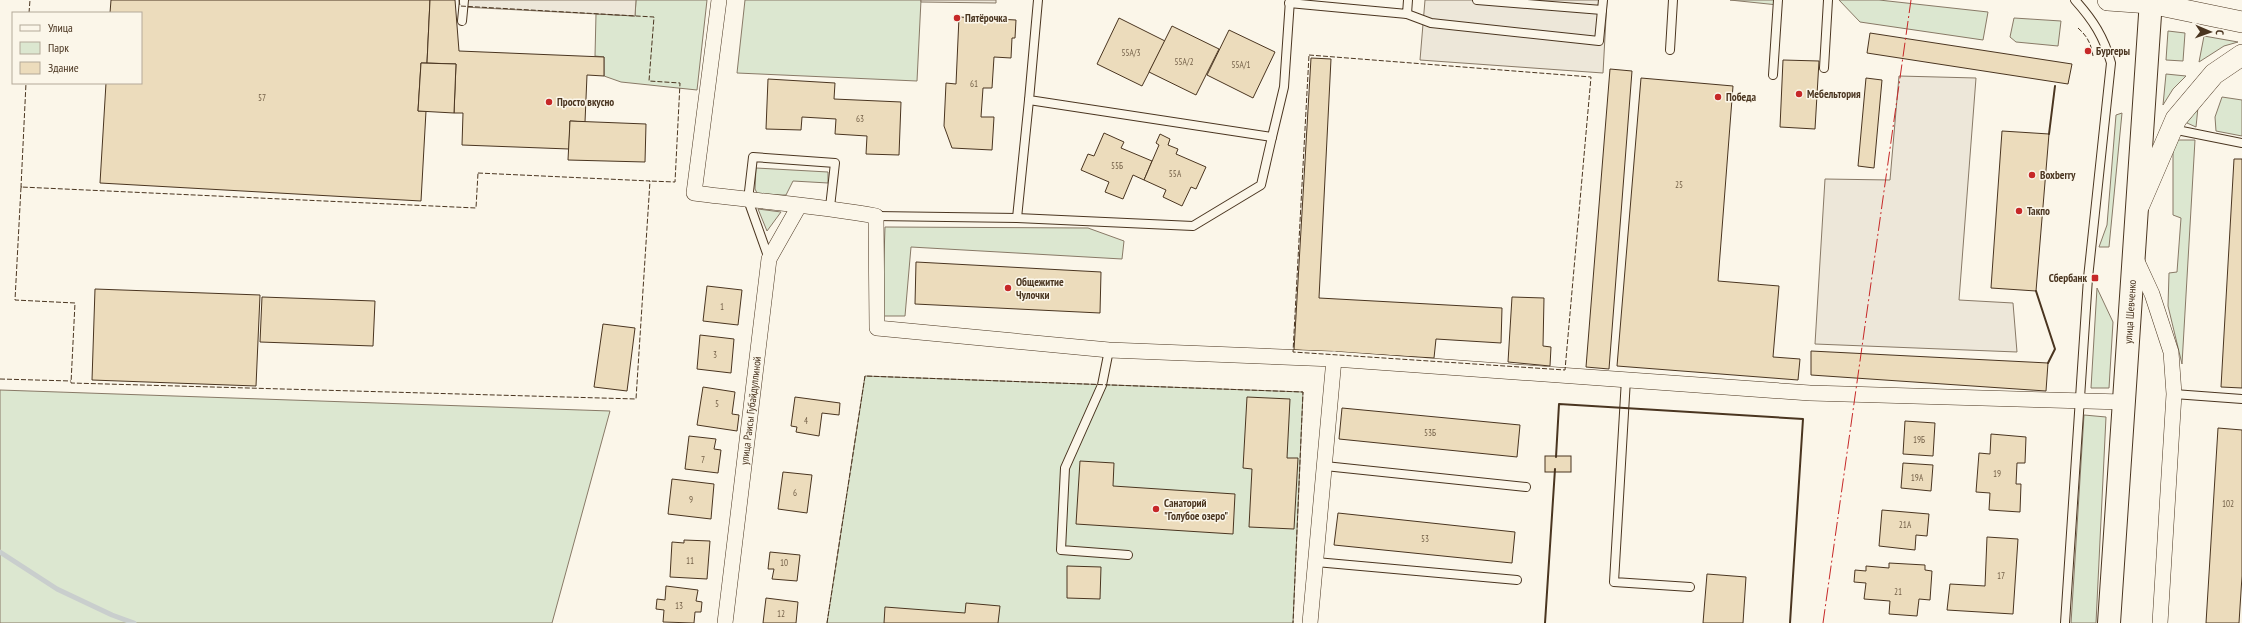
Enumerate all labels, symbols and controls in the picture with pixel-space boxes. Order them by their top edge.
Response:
place label: Пятёрочка [965,11,1008,25]
legend [12,12,142,84]
north arrow [2190,12,2230,52]
marker: Пятёрочка [952,13,962,23]
text: Улица [48,20,73,35]
text: С [2213,30,2227,35]
text: Парк [48,40,69,55]
place label: Бургеры [2096,44,2131,58]
marker: Бургеры [2083,46,2093,56]
house number: 55А/3 [1121,47,1141,58]
house number: 55А/2 [1174,56,1194,67]
house number: 55А/1 [1231,59,1251,70]
text: Здание [48,60,79,75]
house number: 61 [970,78,978,89]
place label: Мебельтория [1807,87,1861,101]
marker: Мебельтория [1794,89,1804,99]
place label: Победа [1726,90,1756,104]
house number: 57 [258,92,266,103]
marker: Победа [1713,92,1723,102]
place label: Просто вкусно [557,95,614,109]
marker: Просто вкусно [544,97,554,107]
house number: 63 [856,113,864,124]
house number: 55Б [1111,160,1123,171]
house number: 55А [1169,168,1182,179]
place label: Boxberry [2040,168,2076,182]
marker: Boxberry [2027,170,2037,180]
house number: 25 [1675,179,1683,190]
place label: Такпо [2027,204,2050,218]
marker: Такпо [2014,206,2024,216]
place label: Сбербанк [2049,271,2087,285]
marker: Сбербанк [2090,273,2100,283]
place label: Общежитие Чулочки [1016,275,1064,302]
street label: улица Шевченко [2121,279,2139,344]
marker: Общежитие Чулочки [1003,283,1013,293]
house number: 1 [720,301,724,312]
house number: 3 [713,349,717,360]
street label: улица Раисы Губайдуллиной [737,355,764,466]
house number: 5 [715,398,719,409]
house number: 4 [804,415,808,426]
house number: 53Б [1424,427,1436,438]
house number: 19Б [1913,434,1925,445]
house number: 7 [701,454,705,465]
house number: 19 [1993,468,2001,479]
house number: 19А [1911,472,1924,483]
house number: 6 [793,487,797,498]
house number: 9 [689,494,693,505]
place label: Санаторий "Голубое озеро" [1164,496,1228,523]
house number: 102 [2222,498,2234,509]
marker: Санаторий "Голубое озеро" [1151,504,1161,514]
house number: 21А [1899,519,1912,530]
house number: 53 [1421,533,1429,544]
house number: 11 [686,555,694,566]
house number: 10 [780,557,788,568]
house number: 17 [1997,570,2005,581]
house number: 21 [1894,586,1902,597]
house number: 13 [675,600,683,611]
house number: 12 [777,608,785,619]

